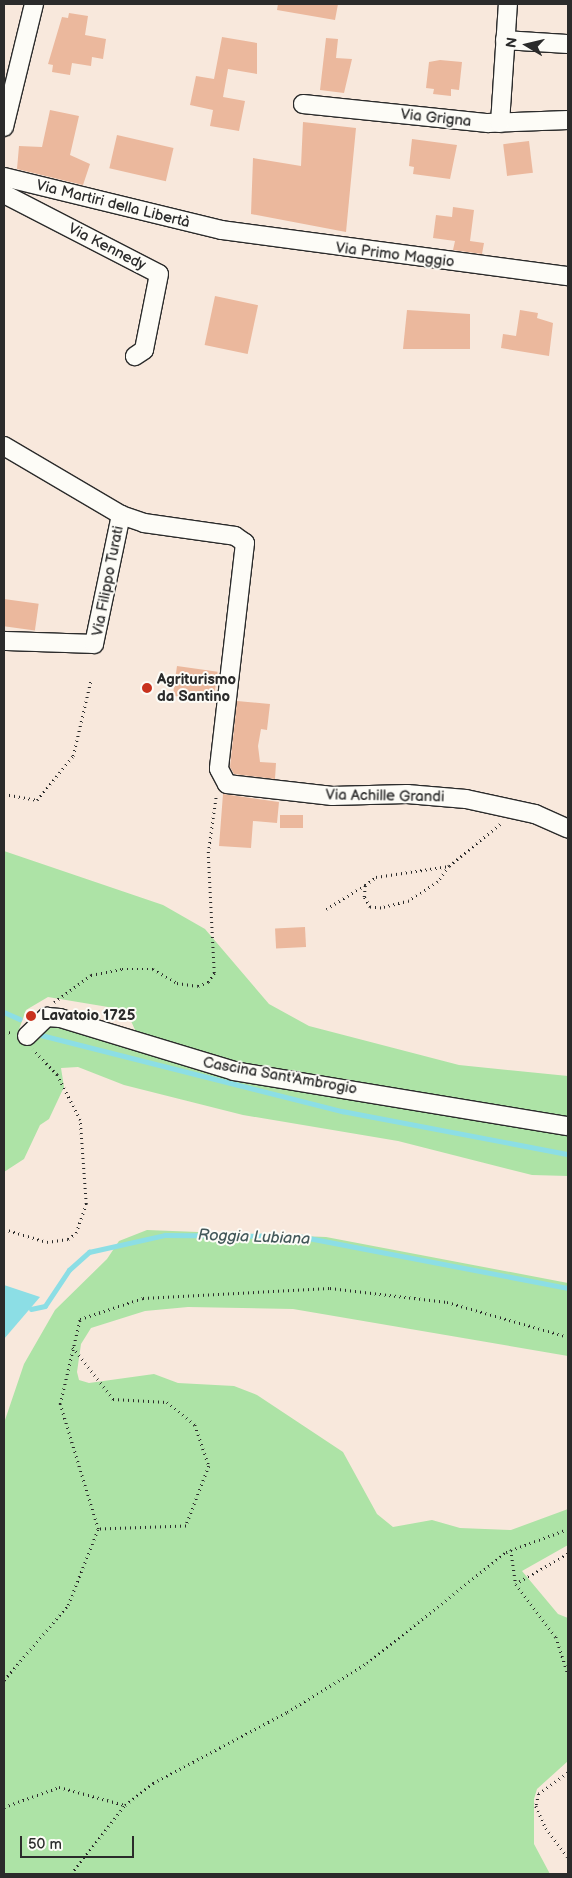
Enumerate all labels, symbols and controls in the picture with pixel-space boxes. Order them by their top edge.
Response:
north arrow [502,20,552,70]
text: N [502,36,521,49]
street label: Via Grigna [400,105,472,131]
street label: Via Martiri della Libertà [34,176,192,232]
street label: Via Kennedy [65,220,149,274]
street label: Via Primo Maggio [335,239,455,271]
street label: Via Filippo Turati [88,524,128,638]
place label: Agriturismo da Santino [157,670,236,705]
marker: Agriturismo da Santino [141,682,153,694]
street label: Via Achille Grandi [325,786,445,806]
place label: Lavatoio 1725 [41,1007,135,1025]
marker: Lavatoio 1725 [25,1010,37,1022]
street label: Cascina Sant'Ambrogio [201,1054,359,1098]
water label: Roggia Lubiana [197,1226,311,1250]
scale bar [22,1826,136,1858]
text: 50 m [28,1835,62,1854]

